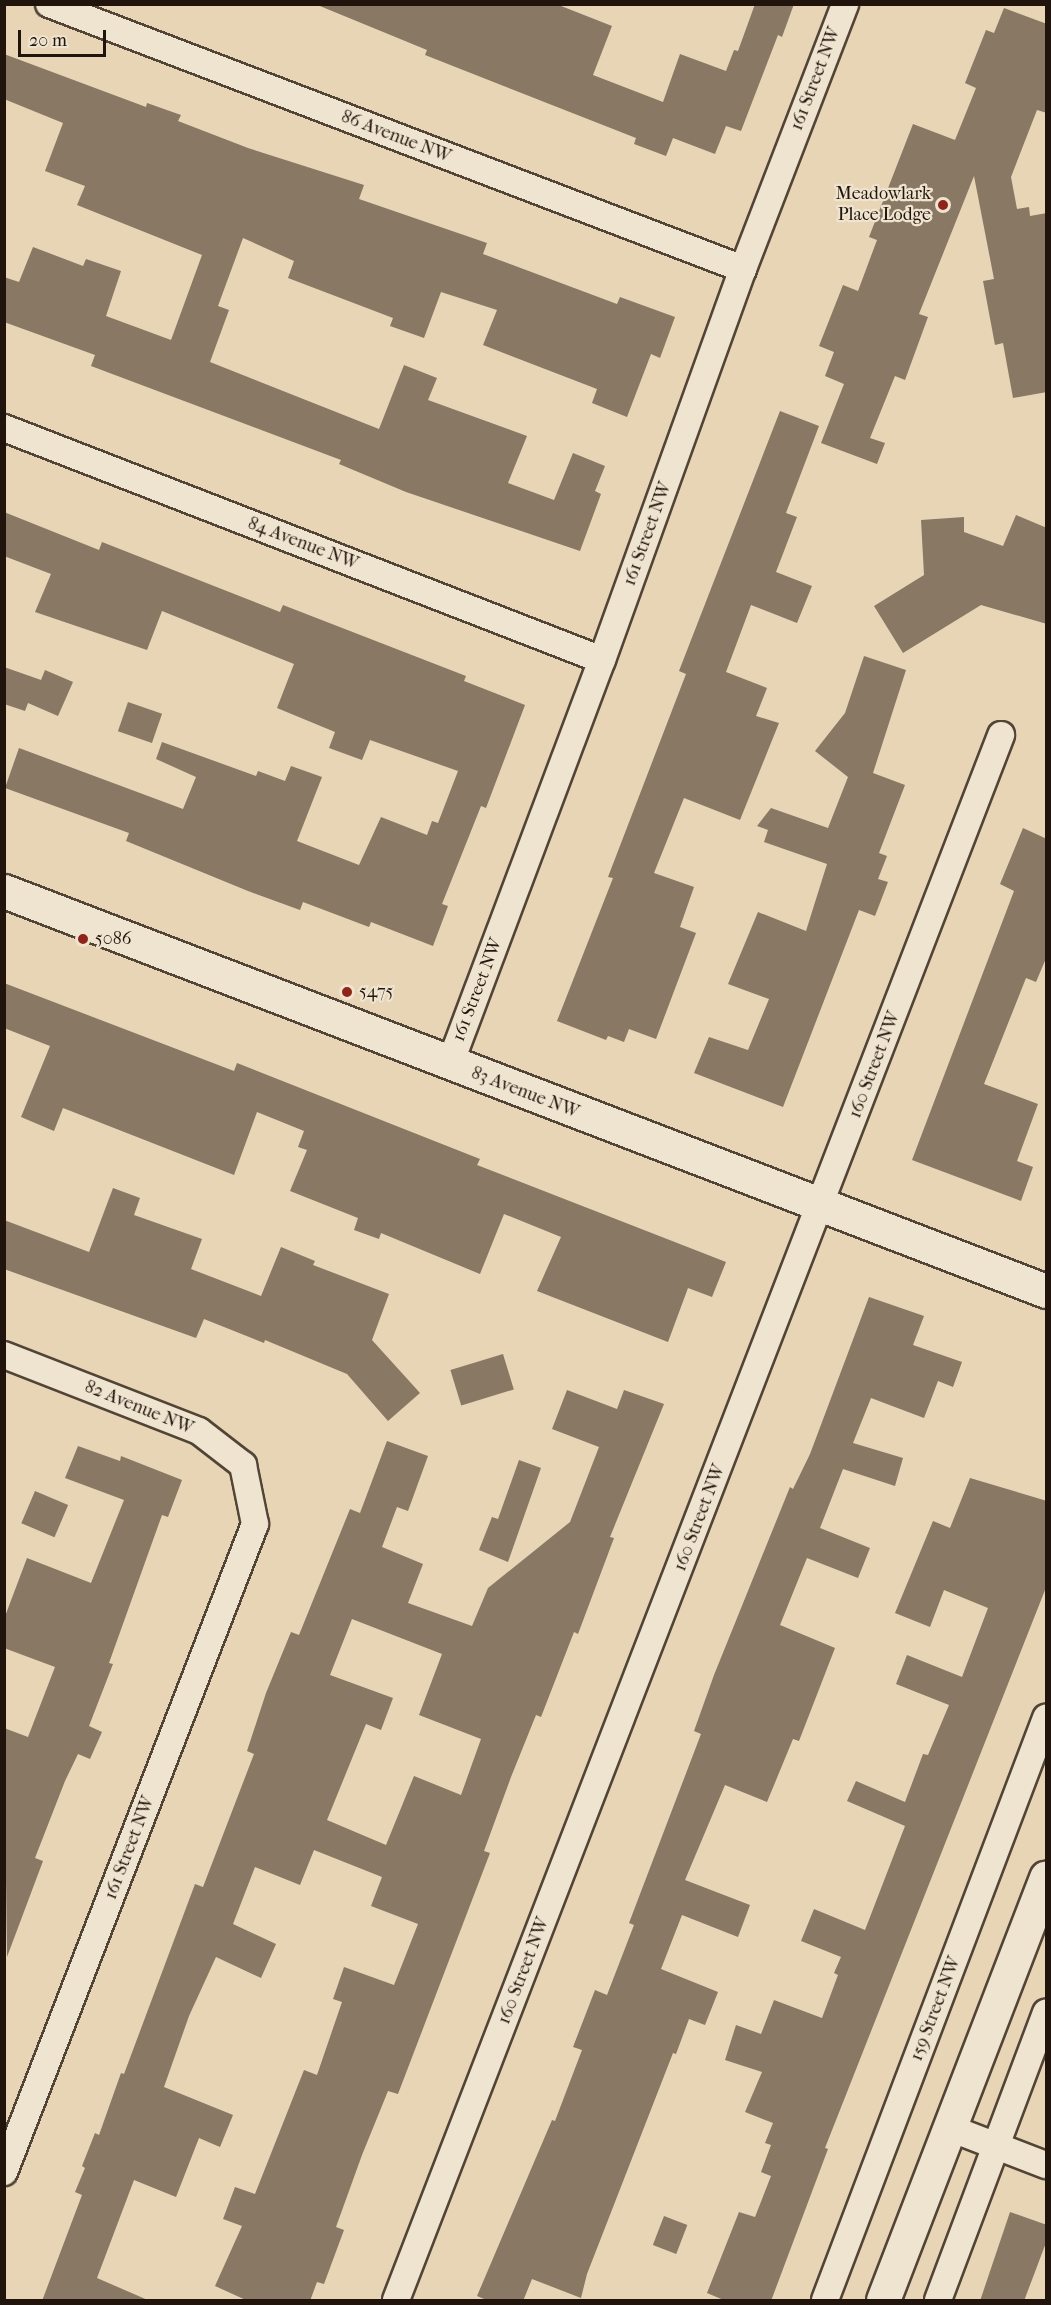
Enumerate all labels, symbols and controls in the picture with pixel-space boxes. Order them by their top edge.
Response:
scale bar [21,18,110,56]
street label: 161 Street NW [786,24,846,134]
text: 20 m [29,30,67,51]
street label: 86 Avenue NW [338,106,454,168]
place label: Meadowlark Place Lodge [836,184,931,226]
marker: Meadowlark Place Lodge [936,198,950,212]
street label: 161 Street NW [619,479,677,589]
street label: 84 Avenue NW [245,513,361,575]
place label: 5086 [95,928,131,950]
marker: 5086 [76,932,90,946]
street label: 161 Street NW [448,935,508,1045]
place label: 5475 [359,981,393,1003]
marker: 5475 [340,985,354,999]
street label: 160 Street NW [845,1009,905,1121]
street label: 83 Avenue NW [468,1063,582,1123]
street label: 82 Avenue NW [81,1376,197,1440]
street label: 160 Street NW [670,1462,730,1574]
street label: 161 Street NW [100,1793,160,1903]
street label: 160 Street NW [494,1915,554,2027]
street label: 159 Street NW [906,1954,966,2064]

